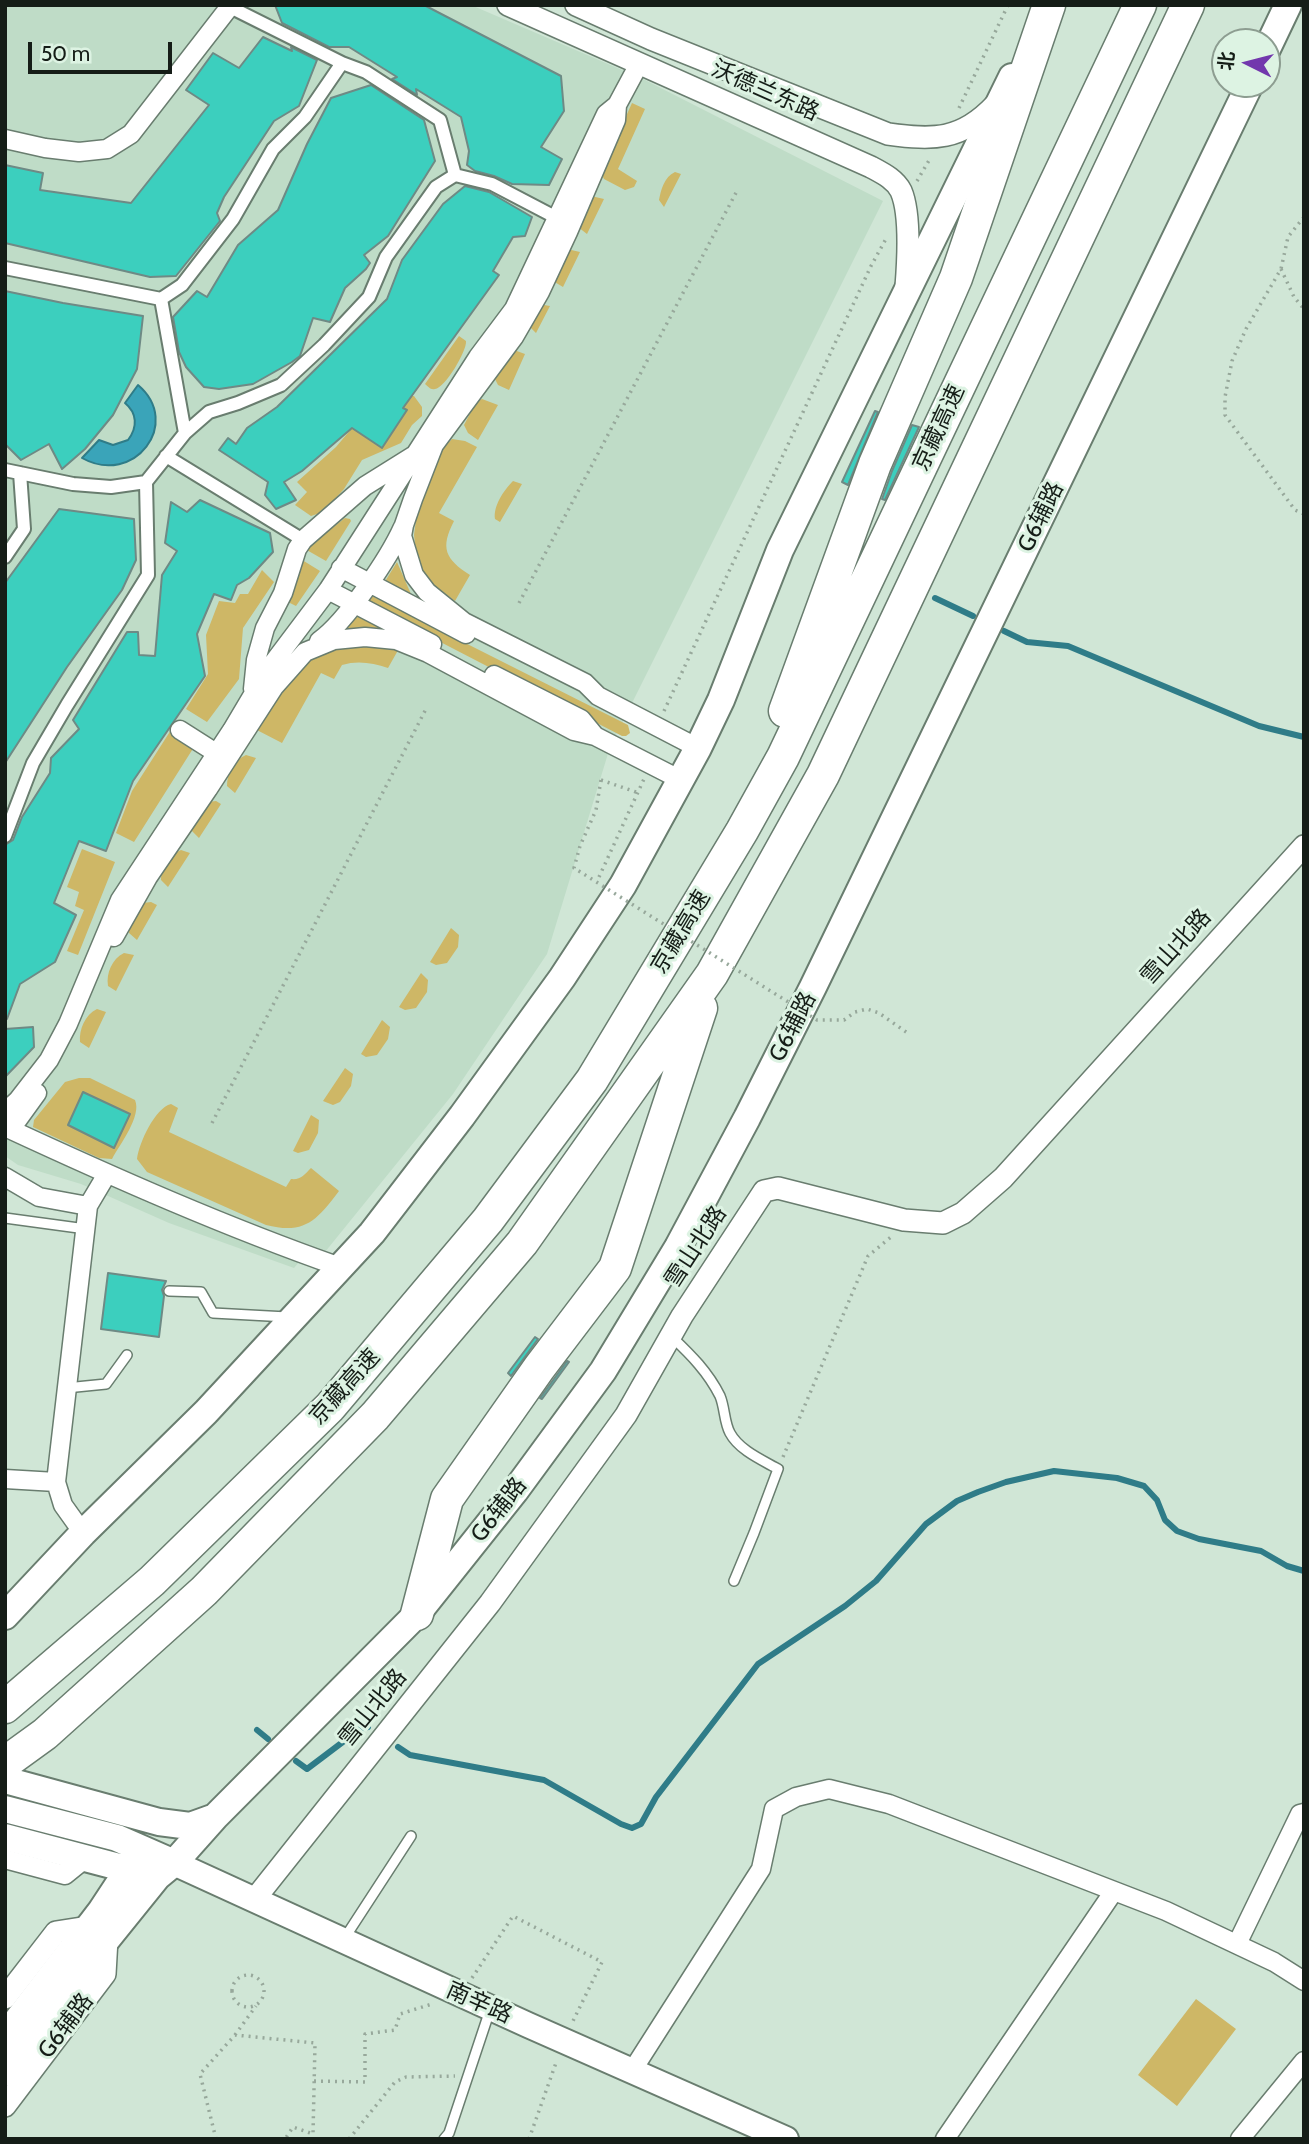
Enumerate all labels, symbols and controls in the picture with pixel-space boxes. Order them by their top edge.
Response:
scale bar [32,28,175,72]
north arrow [1211,28,1281,98]
text: 50 m [41,41,90,66]
text: 北 [1214,50,1239,72]
street label: 沃德兰东路 [707,55,823,127]
street label: 京藏高速 [907,380,971,476]
street label: G6辅路 [1012,477,1070,557]
street label: 京藏高速 [645,885,717,979]
street label: 雪山北路 [1135,904,1217,990]
street label: G6辅路 [764,988,822,1066]
street label: 雪山北路 [659,1201,733,1293]
street label: 京藏高速 [304,1344,386,1430]
street label: G6辅路 [465,1472,533,1548]
street label: 雪山北路 [333,1664,413,1752]
street label: 南辛路 [442,1976,516,2030]
street label: G6辅路 [33,1988,99,2064]

